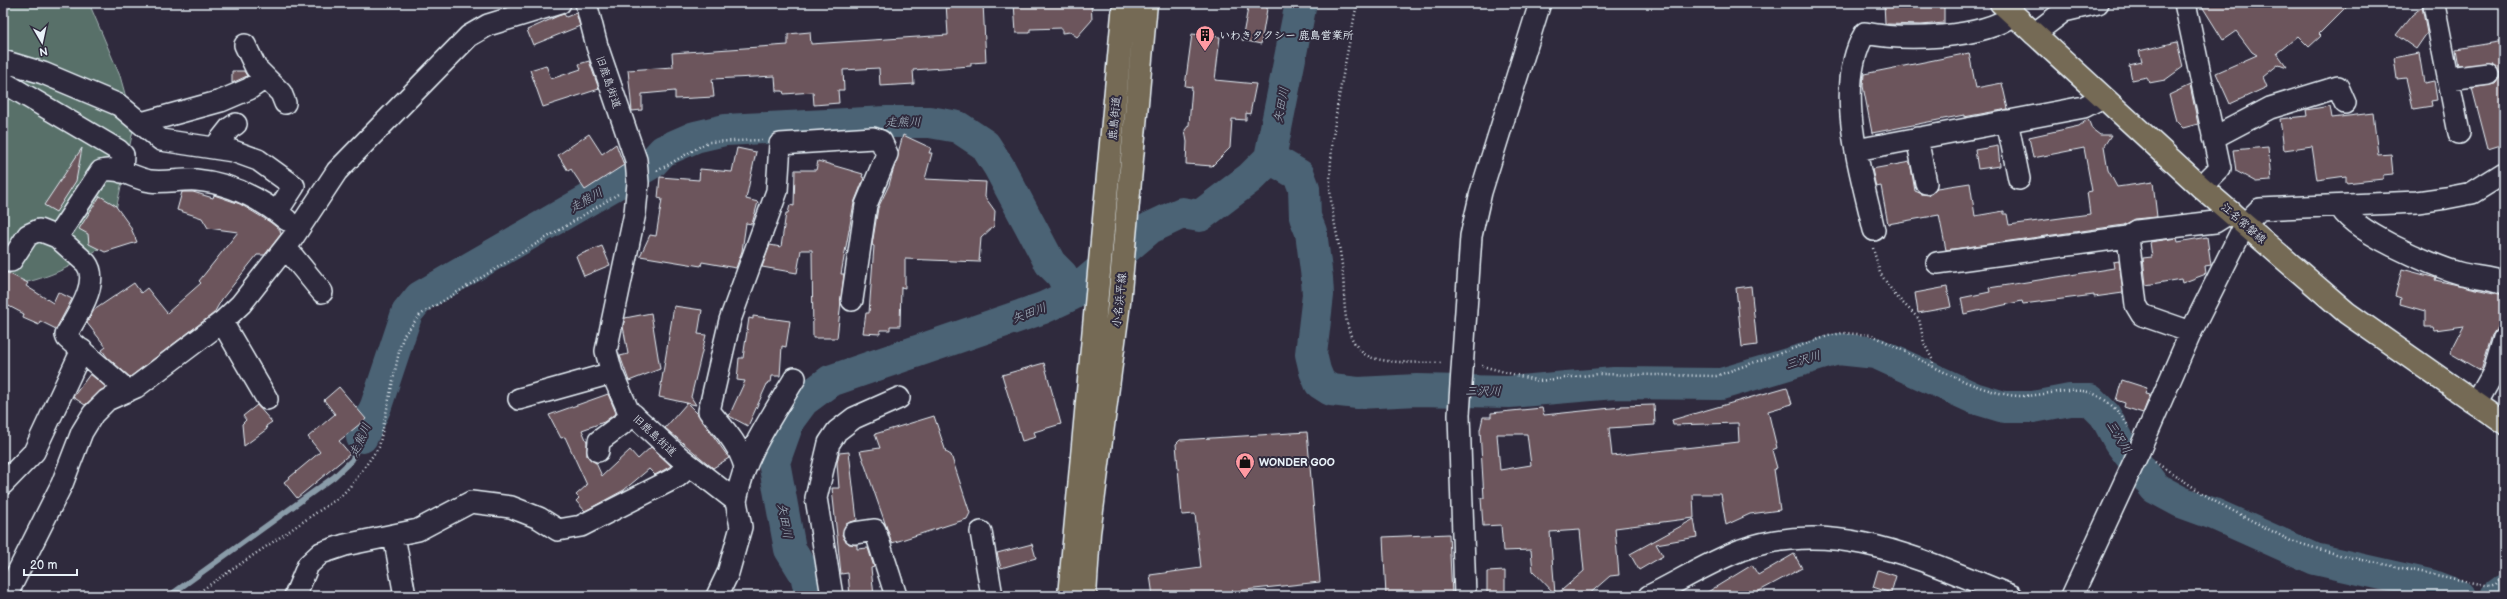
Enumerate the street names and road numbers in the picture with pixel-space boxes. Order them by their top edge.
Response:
street label: 旧鹿島街道 [593,54,624,110]
street label: 鹿島街道 [1106,96,1123,141]
street label: 江名常磐線 [2219,200,2269,246]
street label: 小名浜平線 [1110,272,1129,328]
street label: 旧鹿島街道 [630,412,679,459]

